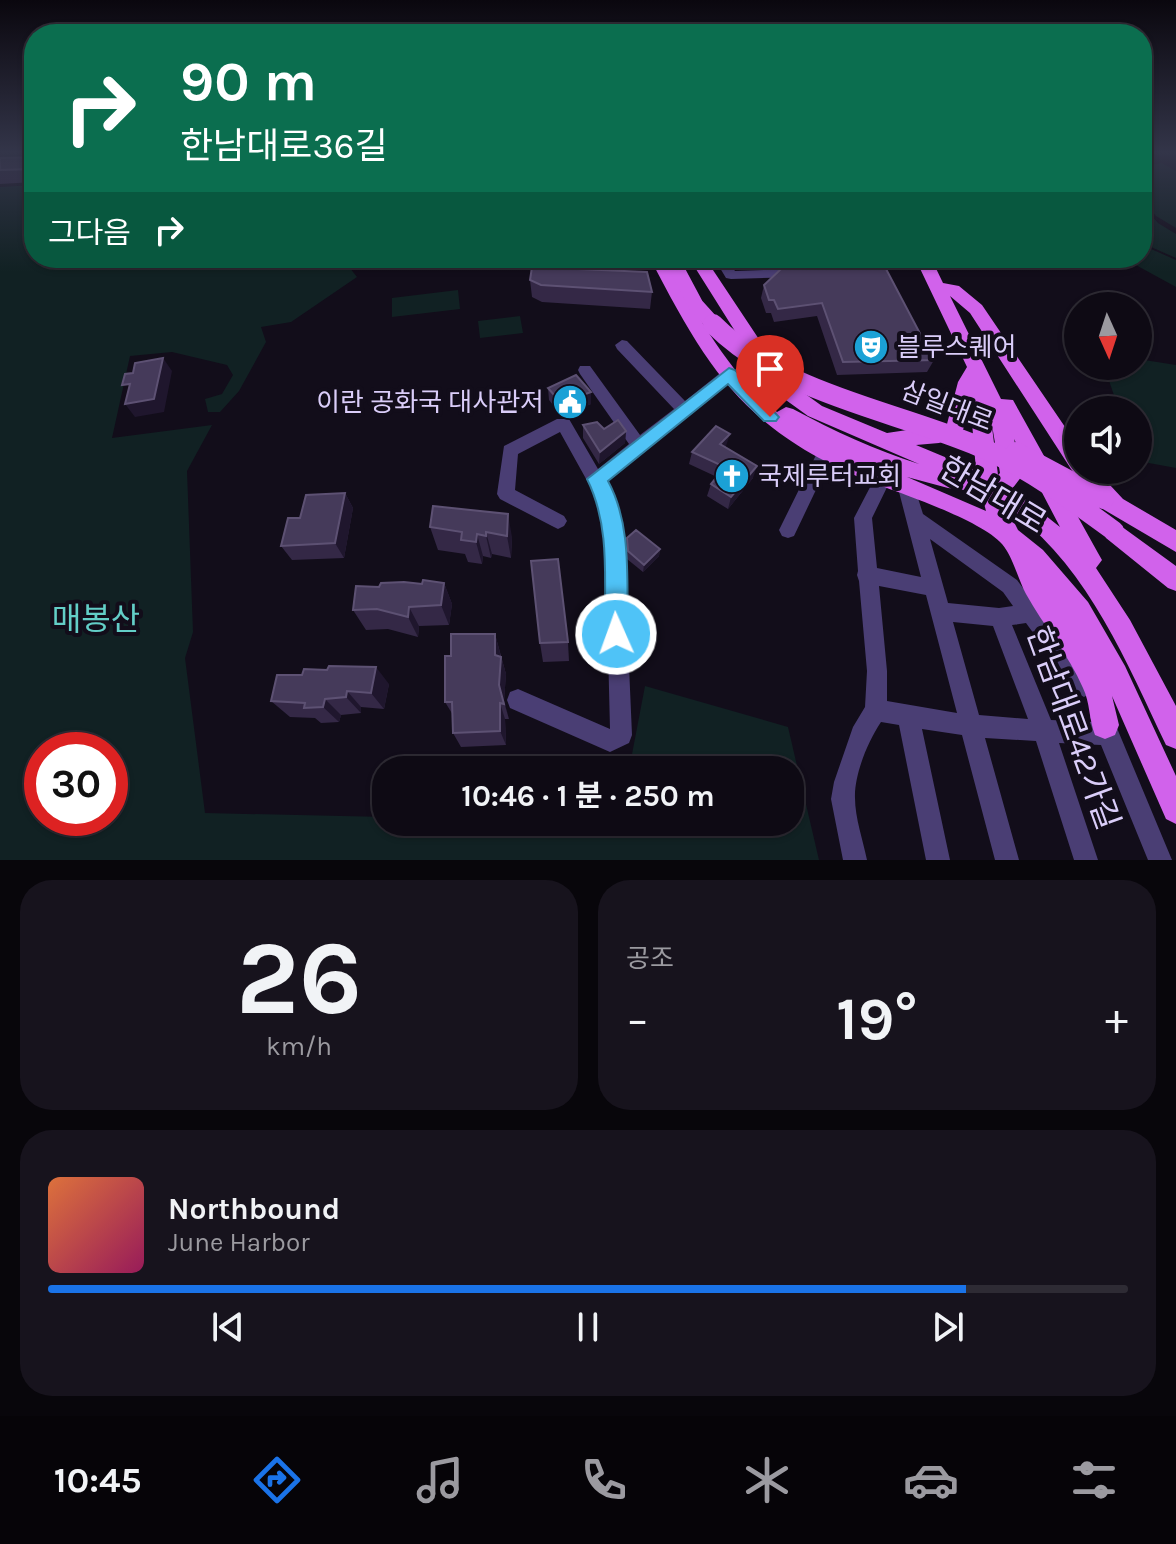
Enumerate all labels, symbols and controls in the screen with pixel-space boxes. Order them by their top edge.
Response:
text: 90 m [180,49,317,114]
icon: right [48,56,152,160]
text: 한남대로36길 [180,125,387,167]
icon: right [147,208,191,252]
text: 그다음 [48,215,131,251]
north arrow [1064,292,1152,380]
map controls [1064,292,1152,484]
theatre icon: 블루스퀘어 [852,328,890,366]
place label: 블루스퀘어 [897,332,1017,363]
pin [736,335,804,417]
icon: arrive [748,347,792,391]
street label: 삼일대로 [897,374,997,438]
public building icon: 이란 공화국 대사관저 [551,383,589,421]
place label: 이란 공화국 대사관저 [316,387,544,418]
button: sound [1064,396,1152,484]
street label: 한남대로 [933,449,1053,541]
church icon: 국제루터교회 [713,457,751,495]
place label: 국제루터교회 [758,461,902,492]
position arrow [574,592,658,676]
park label: 매봉산 [52,601,140,638]
street label: 한남대로42가길 [1019,622,1127,834]
speed limit sign: 30 [24,732,128,836]
text: 10:46 · 1 분 · 250 m [461,778,715,814]
text: 26 [236,918,362,1039]
text: 공조 [626,943,674,974]
text: 19° [836,984,918,1054]
text: − [626,994,649,1045]
text: + [1105,994,1128,1045]
text: km/h [266,1031,332,1062]
text: Northbound [168,1191,340,1227]
text: June Harbor [168,1227,310,1258]
icon: previous [206,1305,250,1349]
icon: pause [566,1305,610,1349]
icon: next [926,1305,970,1349]
icon: directions [249,1452,305,1508]
icon: music [412,1452,468,1508]
icon: phone [576,1452,632,1508]
icon: climate [739,1452,795,1508]
icon: car [903,1452,959,1508]
icon: filters [1066,1452,1122,1508]
text: 10:45 [54,1459,141,1501]

